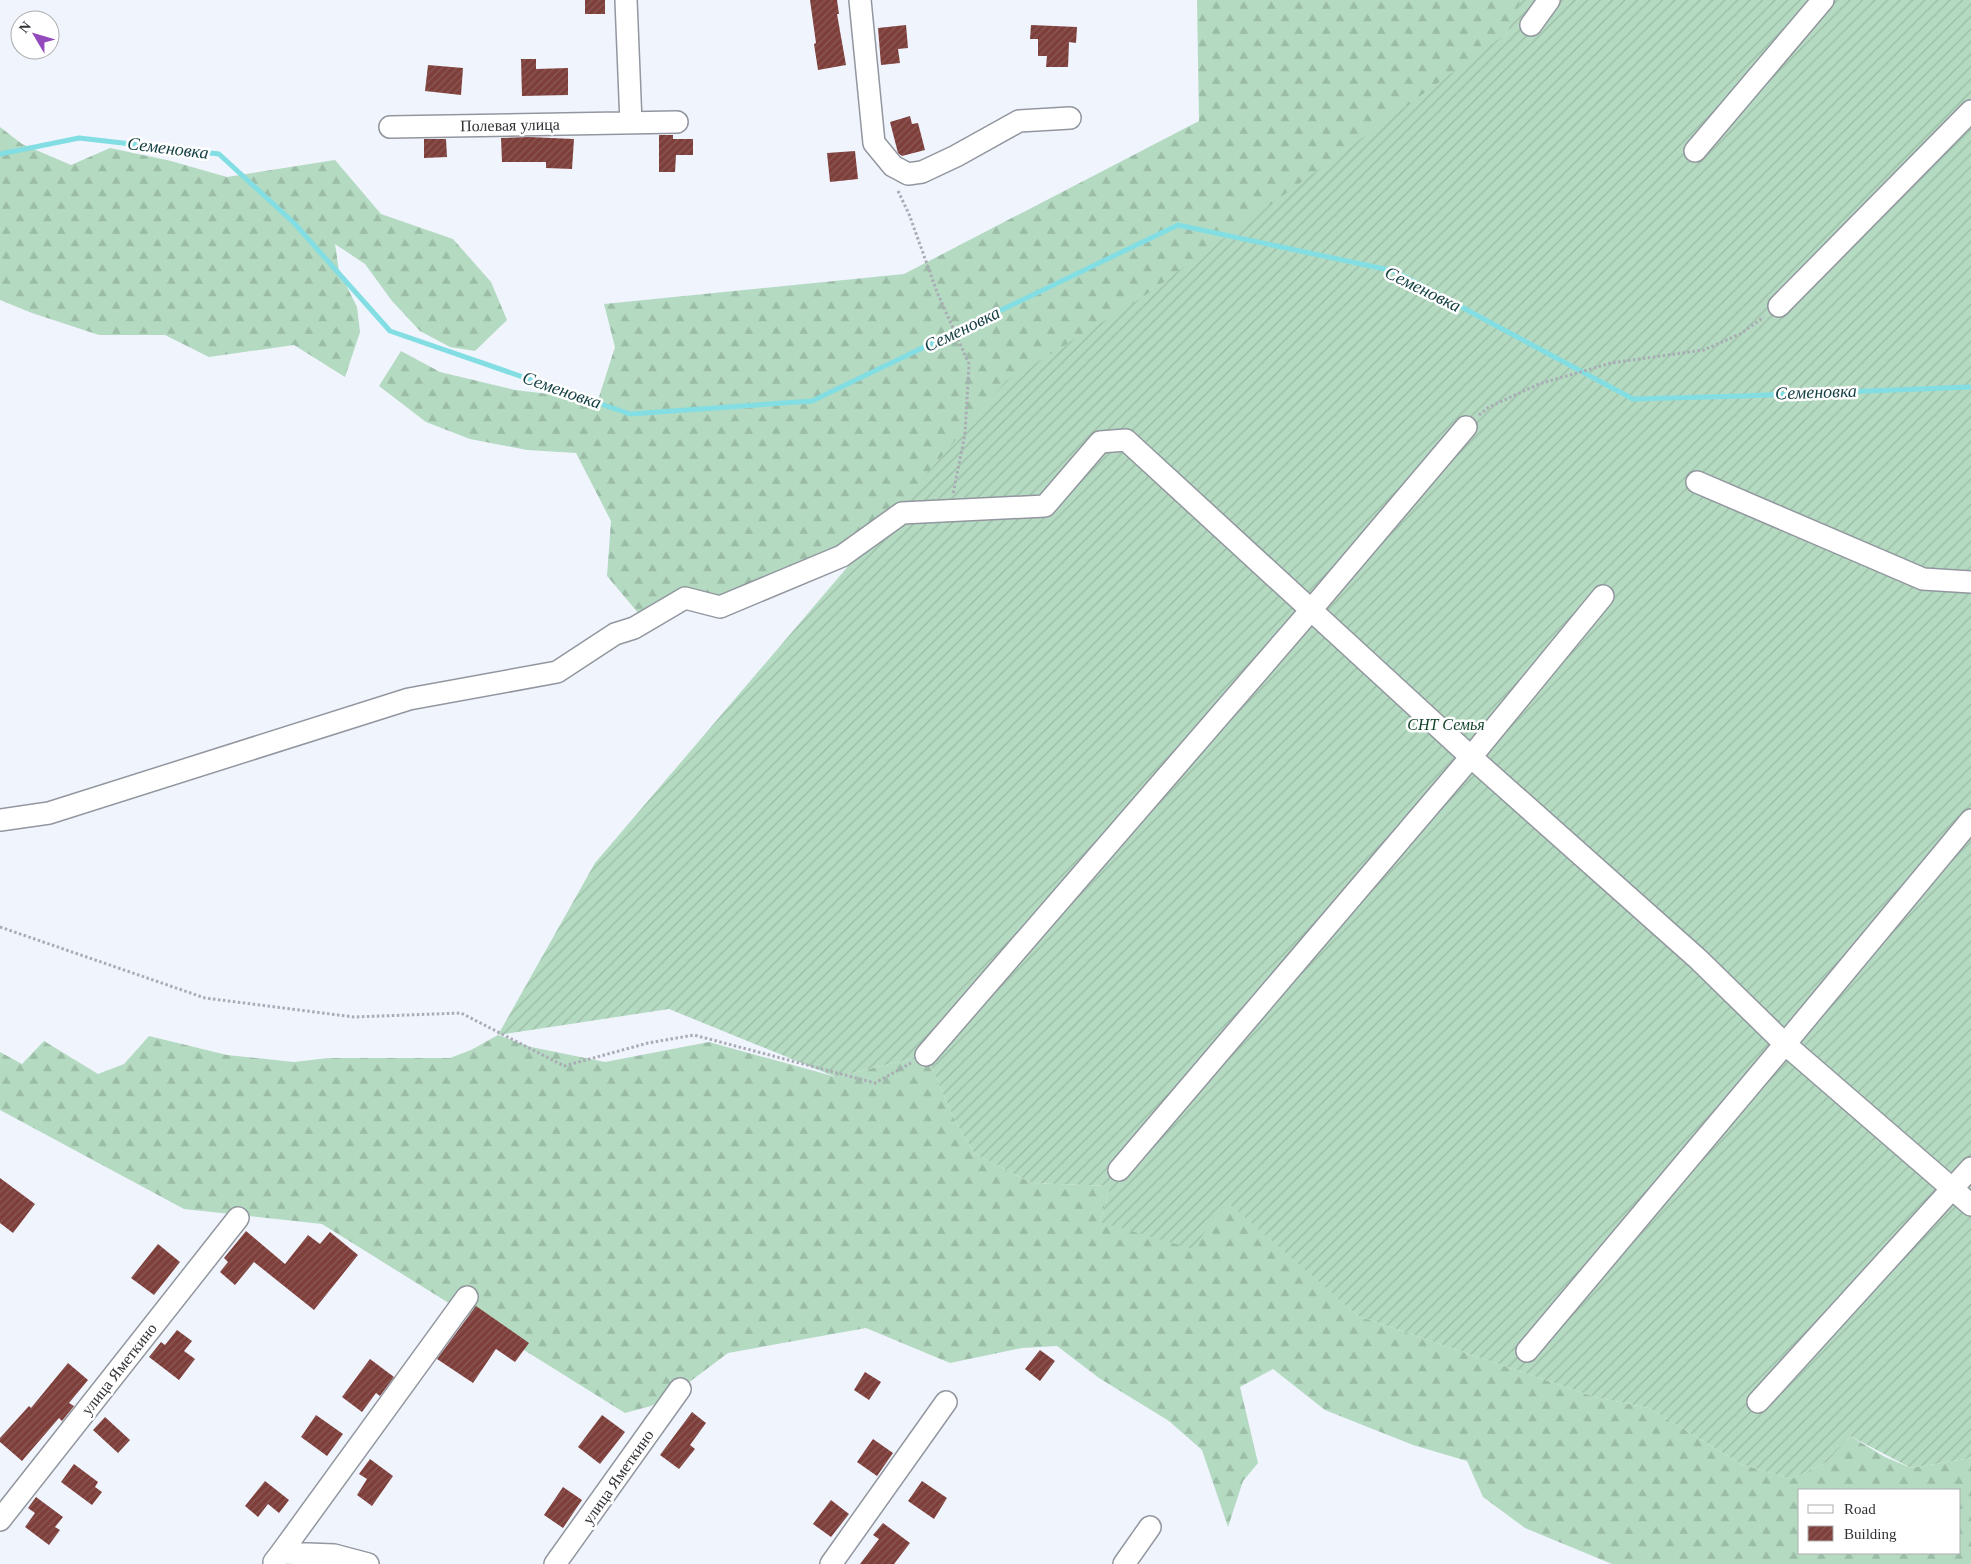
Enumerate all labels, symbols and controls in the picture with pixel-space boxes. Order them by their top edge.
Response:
north arrow [10,10,60,60]
text: N [16,19,34,36]
street label: Полевая улица [460,116,560,135]
water label: Семеновка [126,133,210,163]
water label: Семеновка [1382,262,1464,316]
water label: Семеновка [921,302,1003,356]
water label: Семеновка [520,367,604,413]
water label: Семеновка [1775,381,1857,403]
park label: СНТ Семья [1407,716,1485,733]
street label: улица Яметкино [78,1320,161,1419]
street label: улица Яметкино [579,1427,658,1528]
legend [1798,1489,1961,1554]
text: Road [1844,1501,1876,1517]
text: Building [1844,1526,1897,1542]

